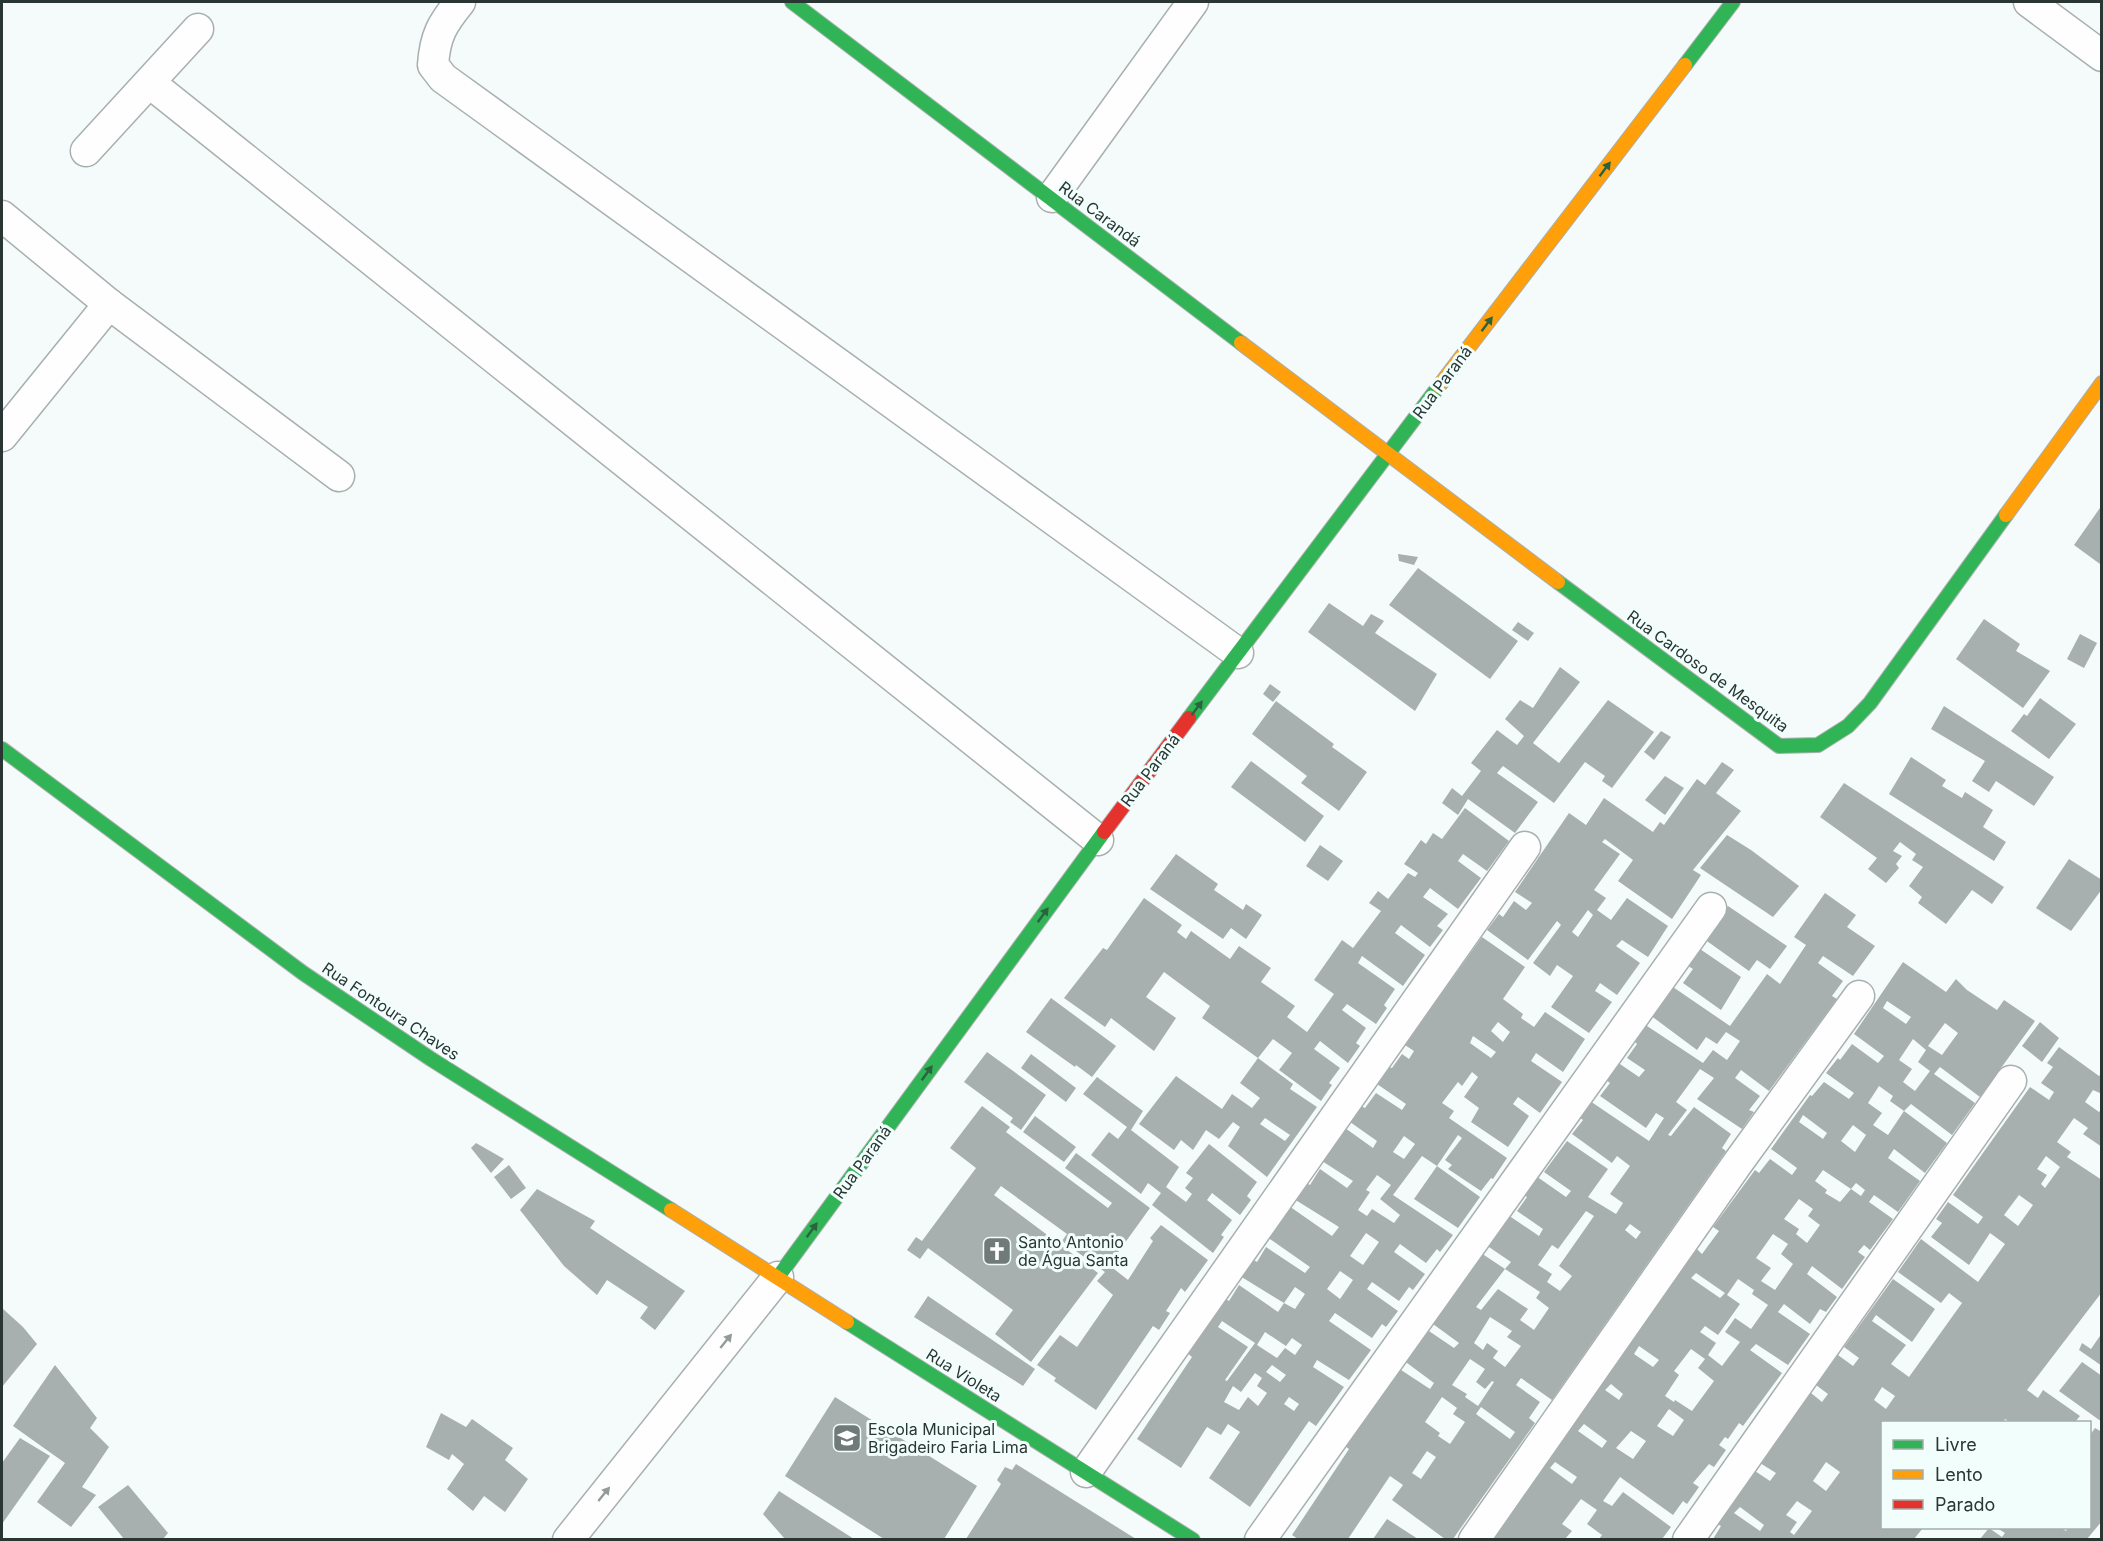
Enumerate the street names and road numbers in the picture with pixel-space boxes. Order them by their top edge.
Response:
street label: Rua Carandá [1055,177,1145,251]
street label: Rua Paraná [1408,342,1476,422]
street label: Rua Cardoso de Mesquita [1623,606,1793,736]
street label: Rua Paraná [1116,730,1184,810]
street label: Rua Fontoura Chaves [319,958,463,1064]
street label: Rua Paraná [829,1121,895,1203]
street label: Rua Violeta [923,1344,1005,1406]

